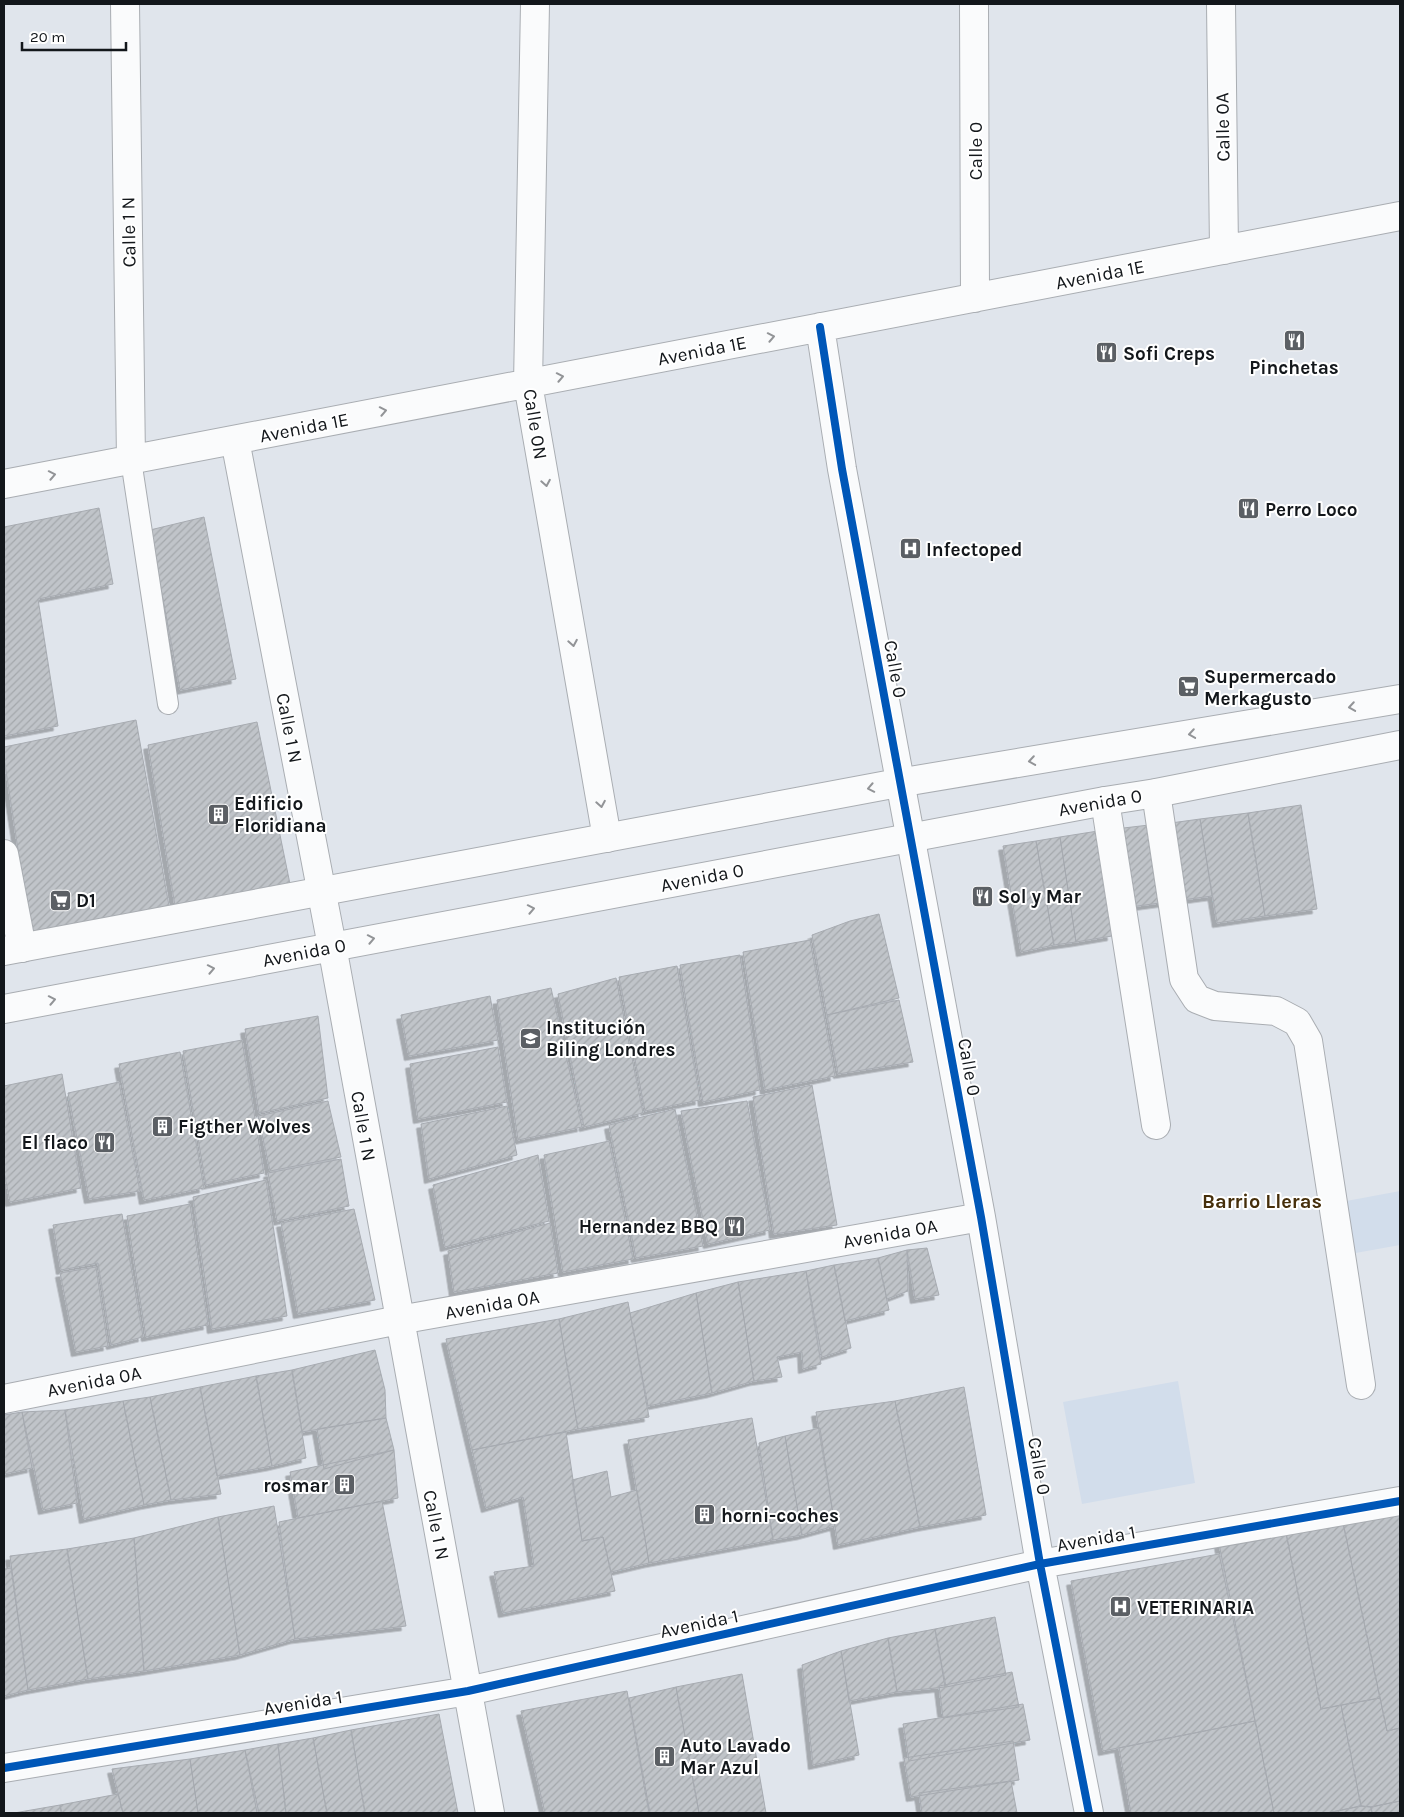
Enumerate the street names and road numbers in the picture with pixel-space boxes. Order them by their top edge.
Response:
street label: Calle 0A [1211,92,1235,162]
street label: Calle 0 [965,122,987,180]
street label: Calle 1 N [117,196,141,268]
street label: Avenida 1E [1054,256,1147,294]
street label: Avenida 1E [656,332,749,370]
street label: Calle 0N [519,387,551,461]
street label: Avenida 1E [258,409,351,447]
street label: Calle 0 [879,639,911,700]
street label: Calle 1 N [271,691,307,765]
street label: Avenida 0 [1057,785,1144,821]
street label: Avenida 0 [659,859,746,897]
street label: Avenida 0 [261,934,348,972]
street label: Calle 0 [953,1037,985,1098]
street label: Calle 1 N [346,1089,380,1163]
street label: Avenida 0A [841,1215,939,1253]
street label: Avenida 0A [443,1286,541,1324]
street label: Avenida 0A [45,1362,143,1402]
street label: Calle 0 [1023,1436,1055,1497]
street label: Calle 1 N [418,1488,454,1562]
street label: Avenida 1 [1055,1521,1137,1557]
street label: Avenida 1 [658,1605,740,1643]
street label: Avenida 1 [262,1686,344,1720]

